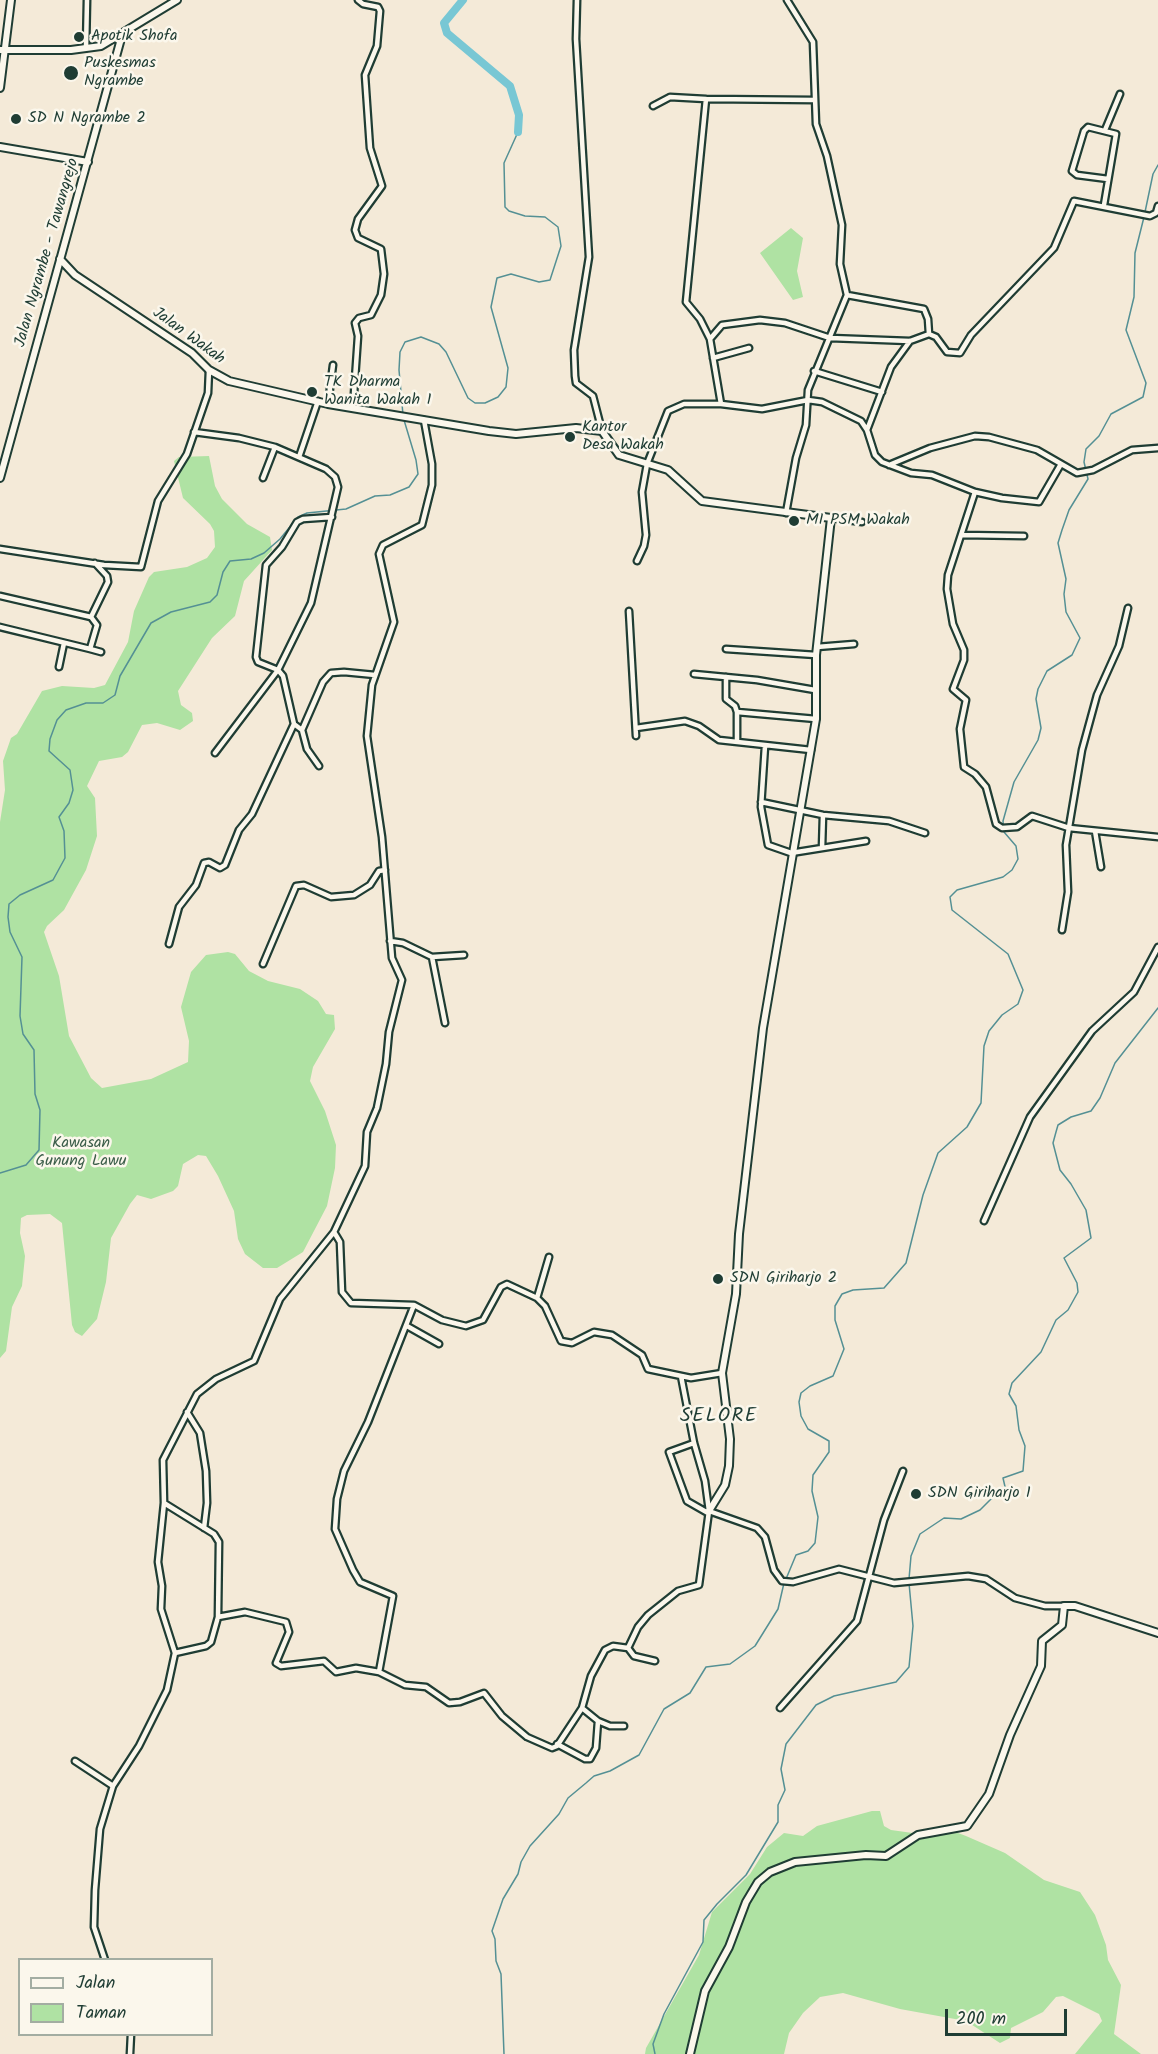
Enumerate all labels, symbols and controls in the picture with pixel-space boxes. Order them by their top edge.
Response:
place label: Apotik Shofa [91,27,177,47]
marker: Apotik Shofa [72,30,86,44]
place label: Puskesmas Ngrambe [84,54,156,92]
marker: Puskesmas Ngrambe [62,64,80,82]
place label: SD N Ngrambe 2 [28,109,146,129]
marker: SD N Ngrambe 2 [9,112,23,126]
street label: Jalan Ngrambe - Tawangrejo [12,156,84,350]
street label: Jalan Wakah [148,304,228,370]
place label: TK Dharma Wanita Wakah 1 [324,373,432,411]
marker: TK Dharma Wanita Wakah 1 [305,385,319,399]
place label: Kantor Desa Wakah [582,418,664,456]
marker: Kantor Desa Wakah [563,430,577,444]
place label: MI PSM Wakah [806,511,910,531]
marker: MI PSM Wakah [787,514,801,528]
park label: Kawasan Gunung Lawu [36,1134,126,1172]
place label: SDN Giriharjo 2 [730,1269,837,1289]
marker: SDN Giriharjo 2 [711,1272,725,1286]
district label: SELORE [680,1406,758,1430]
place label: SDN Giriharjo 1 [928,1484,1031,1504]
marker: SDN Giriharjo 1 [909,1487,923,1501]
legend [18,1958,213,2036]
text: Jalan [76,1969,115,1998]
scale bar [948,1997,1070,2035]
text: Taman [76,1999,126,2028]
text: 200 m [956,2005,1006,2034]

